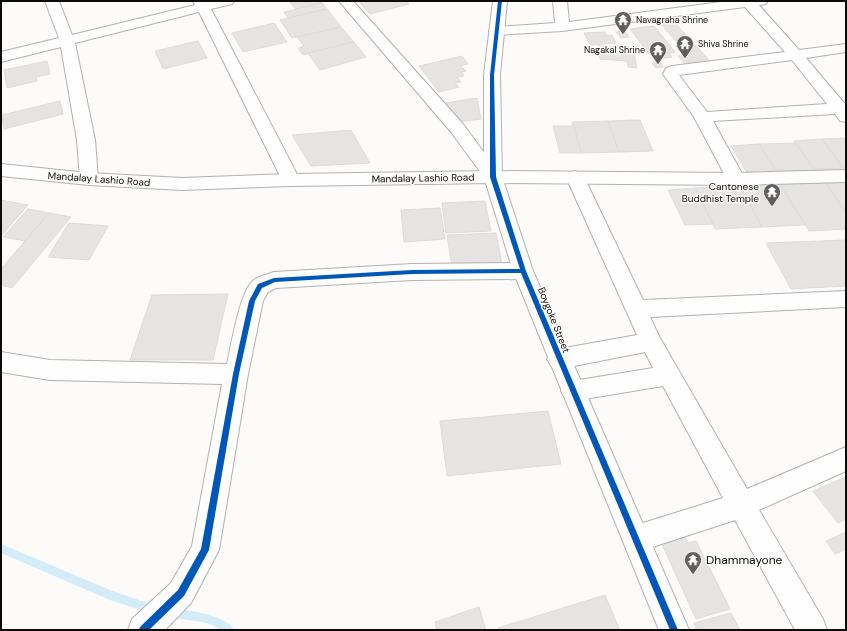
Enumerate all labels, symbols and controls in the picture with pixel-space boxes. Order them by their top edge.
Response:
temple icon: Navagraha Shrine [613,10,633,35]
place label: Navagraha Shrine [636,14,708,26]
temple icon: Shiva Shrine [675,34,695,59]
place label: Shiva Shrine [698,38,749,50]
temple icon: Nagakal Shrine [648,40,668,65]
place label: Nagakal Shrine [584,44,645,56]
street label: Mandalay Lashio Road [47,169,151,189]
street label: Mandalay Lashio Road [371,171,475,185]
place label: Cantonese Buddhist Temple [682,180,759,205]
temple icon: Cantonese Buddhist Temple [762,182,782,207]
street label: Boygoke Street [535,285,573,355]
temple icon: Dhammayone [683,550,703,575]
place label: Dhammayone [706,552,783,568]

